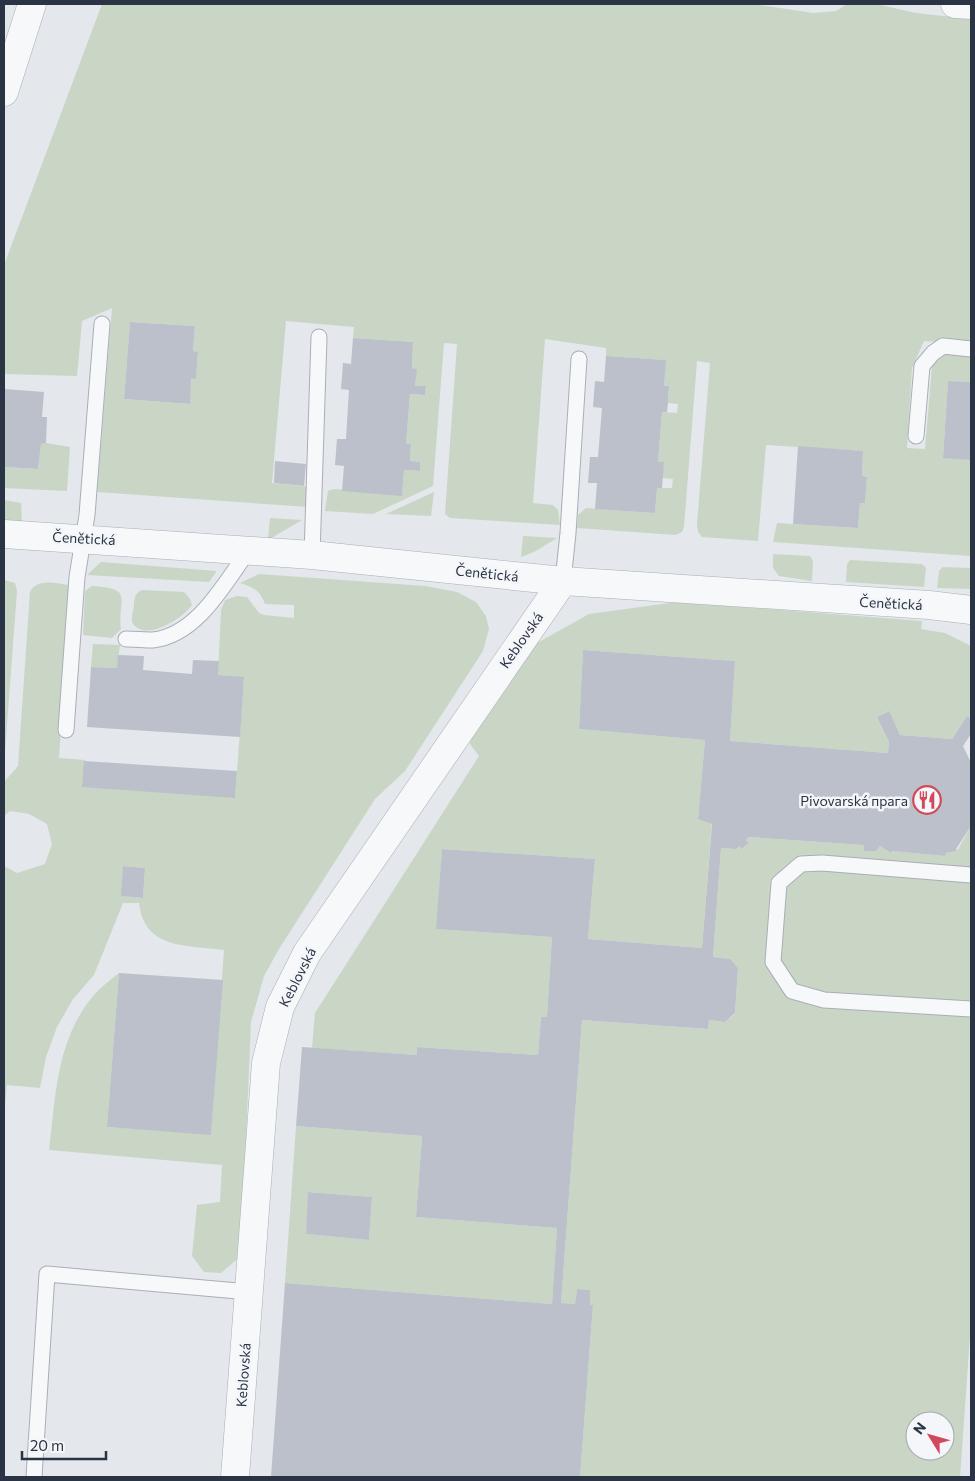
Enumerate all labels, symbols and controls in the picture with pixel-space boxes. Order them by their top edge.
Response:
street label: Čenětická [52,528,116,548]
street label: Čenětická [455,561,519,585]
street label: Čenětická [859,593,923,613]
street label: Keblovská [496,609,546,671]
restaurant icon: Pivovarská прага [912,785,942,815]
place label: Pivovarská прага [800,792,908,809]
street label: Keblovská [275,944,319,1010]
street label: Keblovská [232,1342,254,1408]
north arrow [905,1411,955,1461]
text: N [909,1419,929,1437]
scale bar [22,1428,106,1460]
text: 20 m [30,1436,64,1454]

